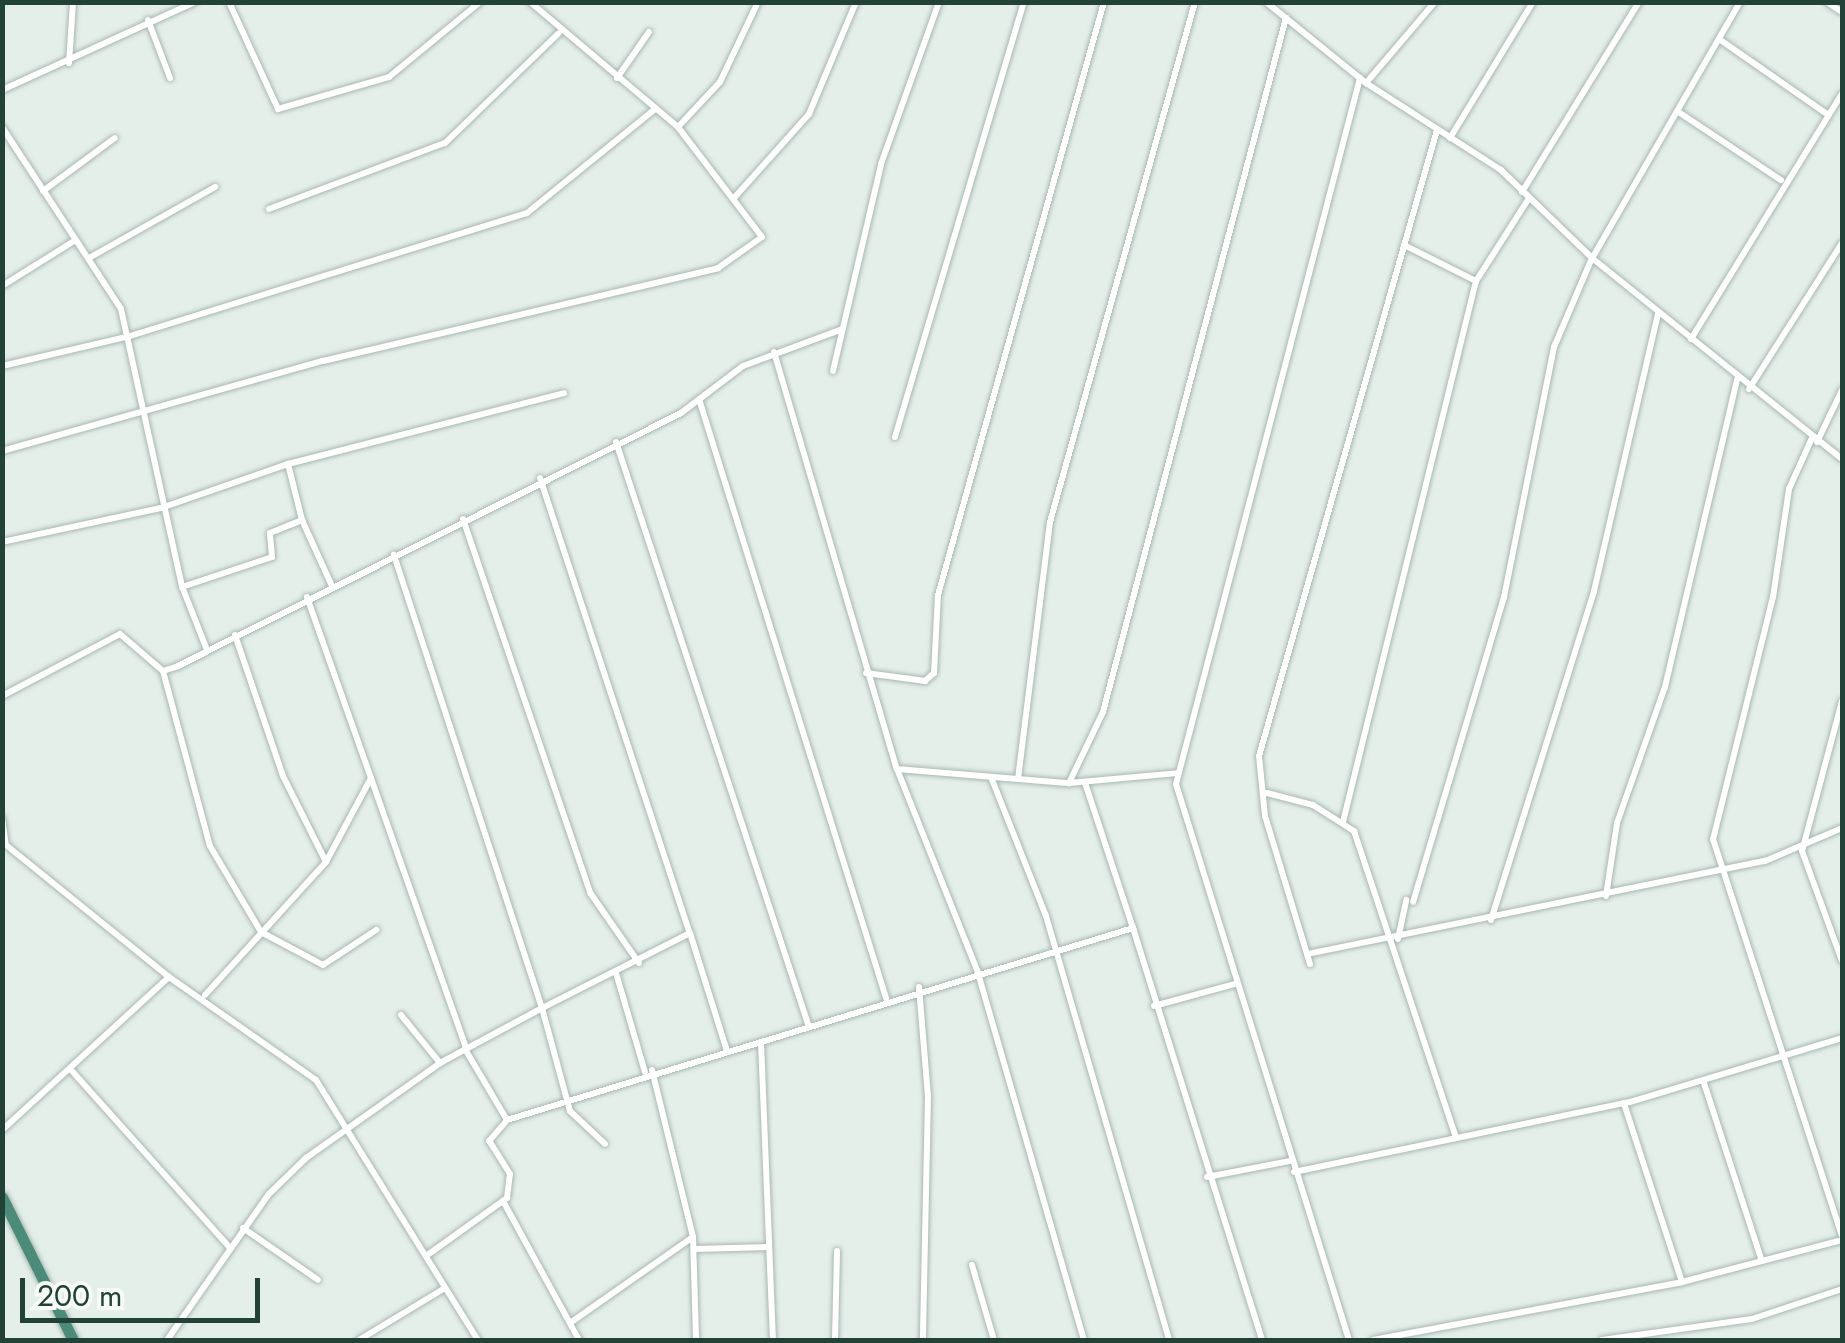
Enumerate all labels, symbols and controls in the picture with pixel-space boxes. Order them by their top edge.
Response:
scale bar [25,1258,265,1320]
text: 200 m [37,1274,122,1317]

